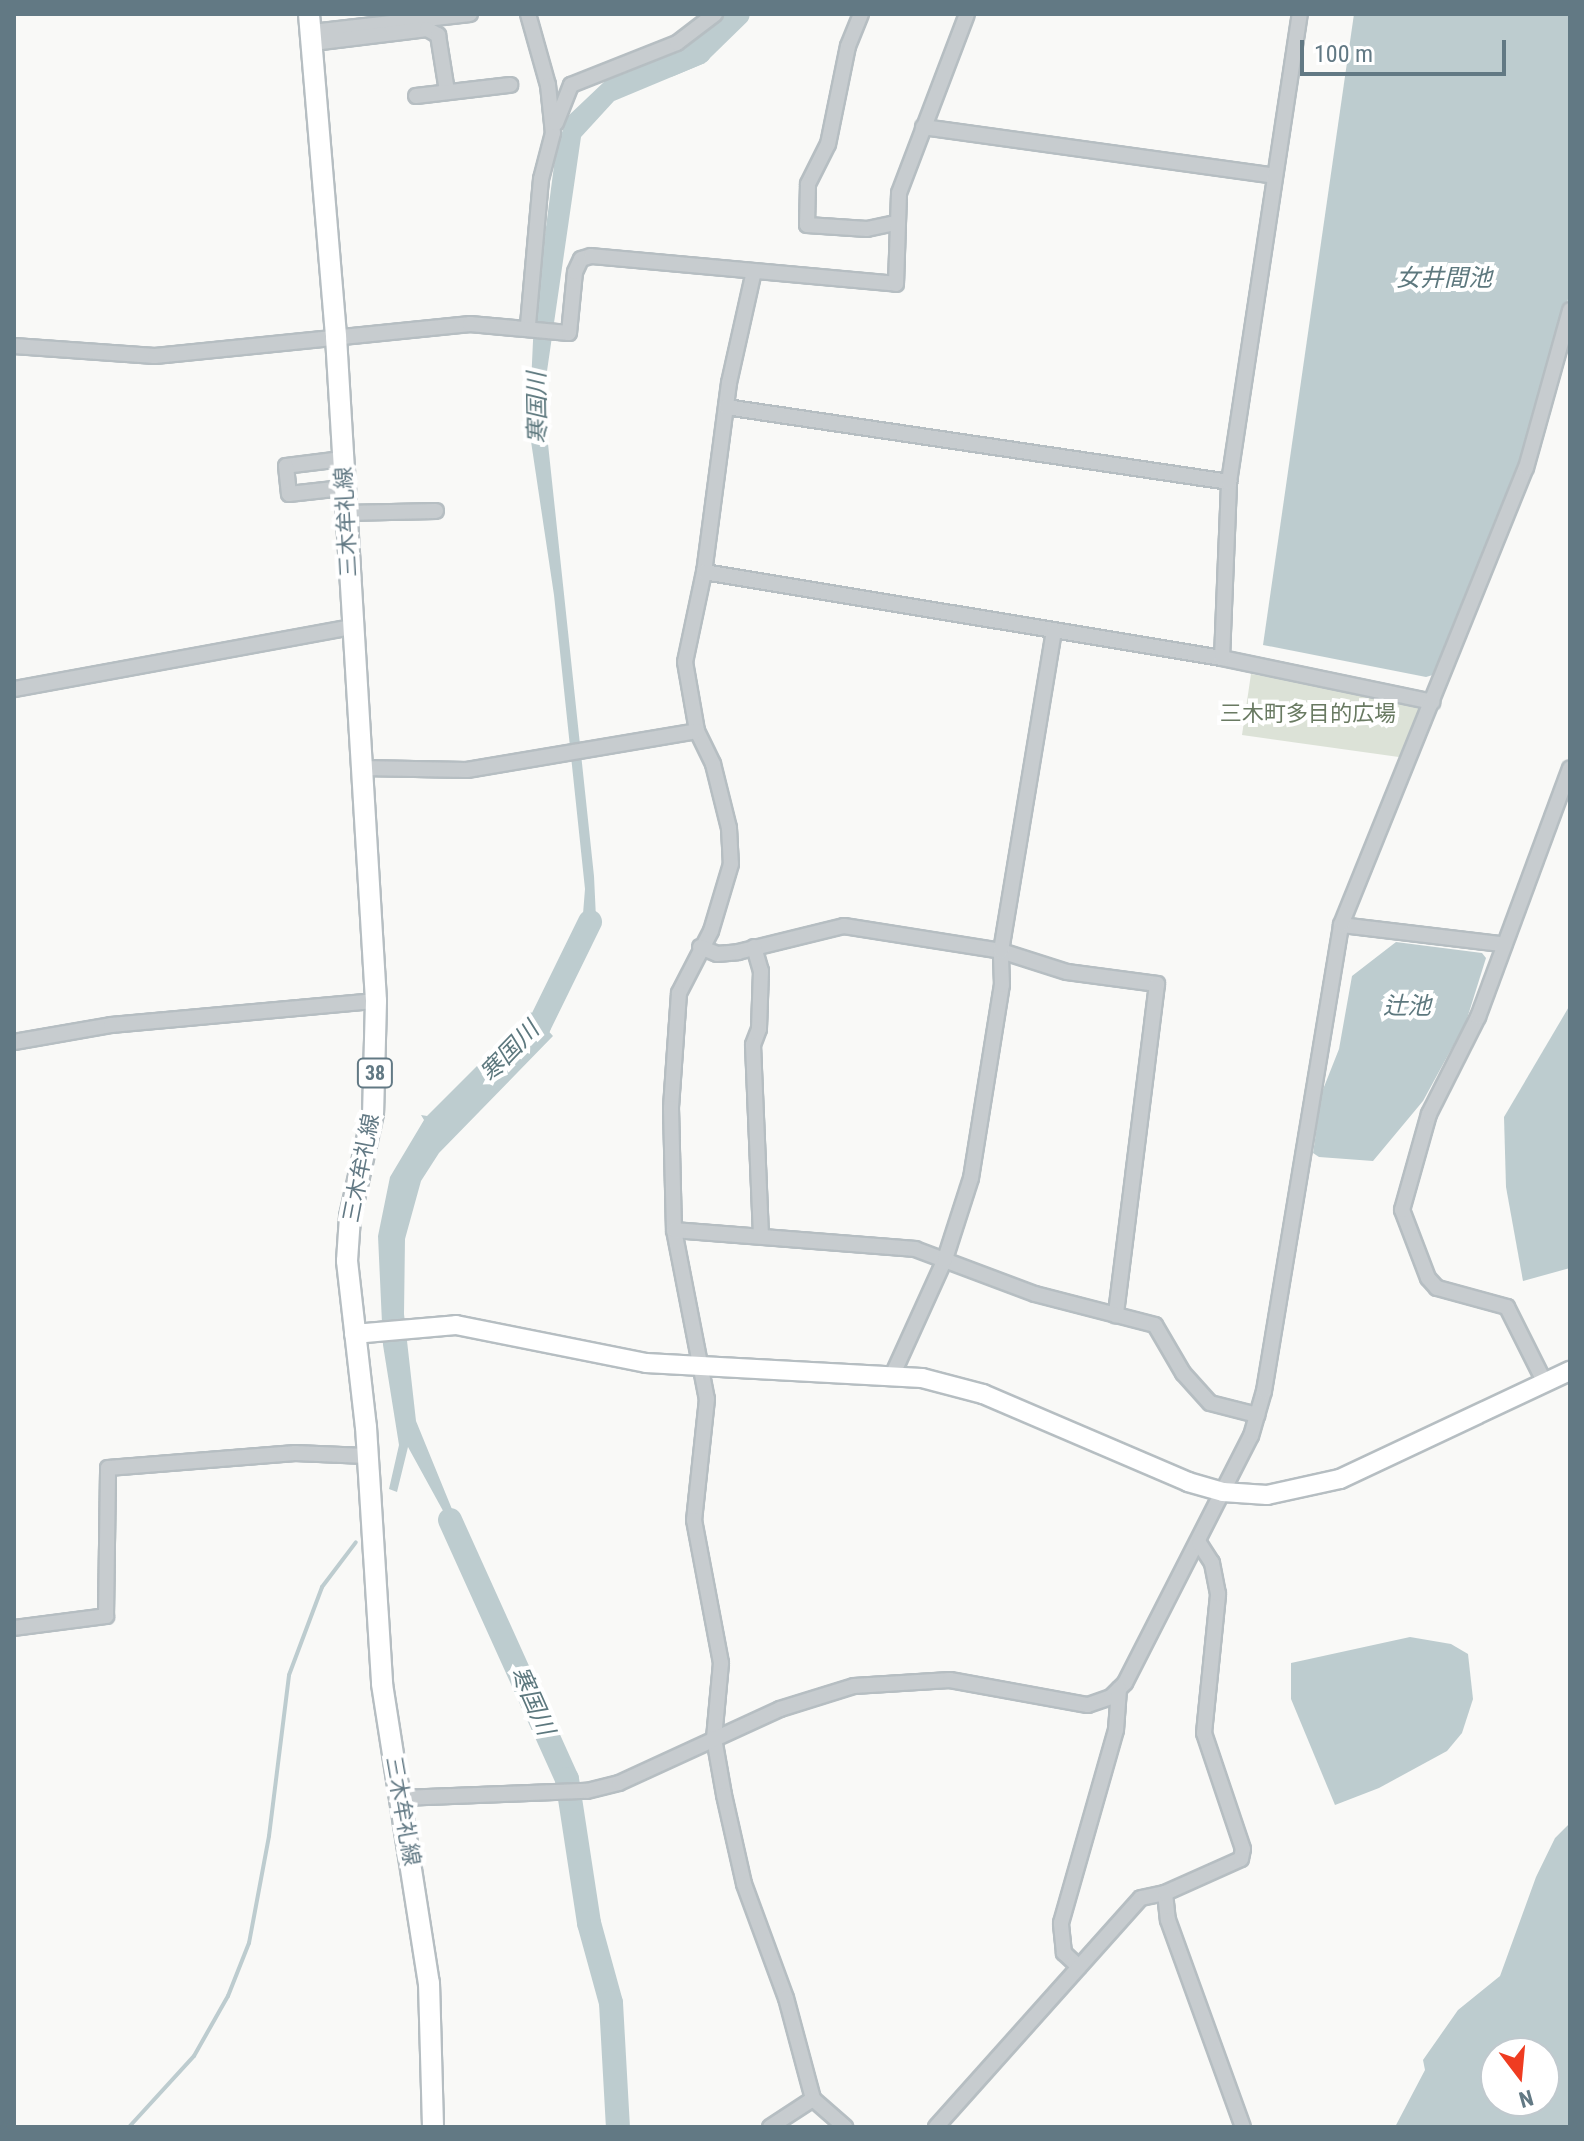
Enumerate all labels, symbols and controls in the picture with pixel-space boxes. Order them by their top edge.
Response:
scale bar [1304,24,1510,74]
text: 100 m [1314,40,1373,68]
water label: 女井間池 [1396,265,1492,293]
water label: 寒国川 [523,372,553,444]
street label: 三木牟礼線 [330,466,362,578]
park label: 三木町多目的広場 [1220,701,1396,727]
water label: 辻池 [1383,993,1431,1021]
water label: 寒国川 [475,1016,545,1088]
road number: 38 [355,1057,395,1089]
street label: 三木牟礼線 [338,1111,384,1225]
water label: 寒国川 [504,1662,560,1740]
street label: 三木牟礼線 [380,1755,426,1867]
north arrow [1480,2037,1560,2117]
text: N [1516,2085,1536,2113]

